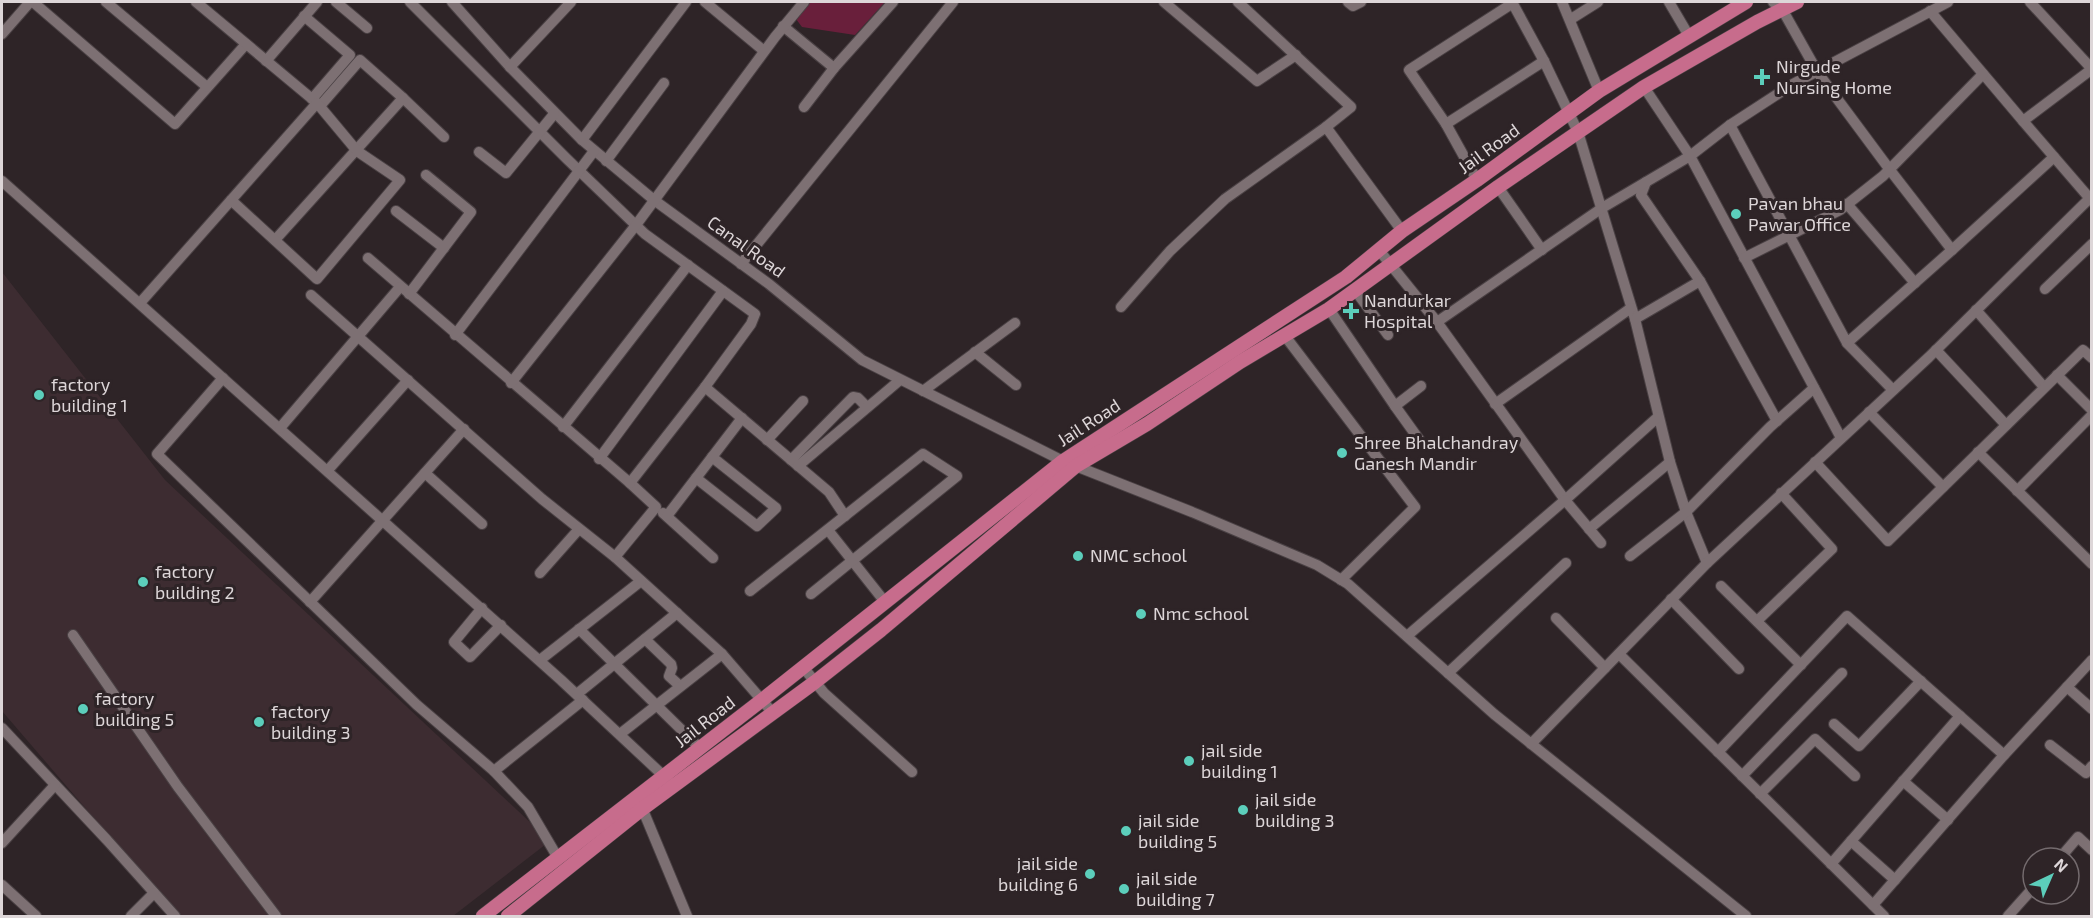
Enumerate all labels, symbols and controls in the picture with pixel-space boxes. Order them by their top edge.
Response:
place label: Nirgude Nursing Home [1776,55,1892,98]
marker: Nirgude Nursing Home [1753,68,1771,86]
street label: Jail Road [1453,118,1524,178]
place label: Pavan bhau Pawar Office [1748,192,1851,235]
marker: Pavan bhau Pawar Office [1729,207,1743,221]
street label: Canal Road [703,211,790,282]
place label: Nandurkar Hospital [1364,289,1451,332]
marker: Nandurkar Hospital [1342,302,1360,320]
place label: factory building 1 [51,373,128,416]
marker: factory building 1 [32,388,46,402]
street label: Jail Road [1053,394,1124,451]
place label: Shree Bhalchandray Ganesh Mandir [1354,431,1519,474]
marker: Shree Bhalchandray Ganesh Mandir [1335,446,1349,460]
place label: NMC school [1090,544,1188,566]
marker: NMC school [1071,549,1085,563]
place label: factory building 2 [155,560,235,603]
marker: factory building 2 [136,575,150,589]
place label: Nmc school [1153,602,1249,624]
marker: Nmc school [1134,607,1148,621]
place label: factory building 5 [95,687,174,730]
street label: Jail Road [670,691,739,752]
place label: factory building 3 [271,700,351,743]
marker: factory building 5 [76,702,90,716]
marker: factory building 3 [252,715,266,729]
place label: jail side building 1 [1201,739,1278,782]
marker: jail side building 1 [1182,754,1196,768]
place label: jail side building 3 [1255,788,1335,831]
marker: jail side building 3 [1236,803,1250,817]
place label: jail side building 5 [1138,809,1217,852]
marker: jail side building 5 [1119,824,1133,838]
north arrow [2021,846,2081,906]
place label: jail side building 6 [998,852,1078,895]
text: N [2051,854,2073,876]
marker: jail side building 6 [1083,867,1097,881]
place label: jail side building 7 [1136,867,1215,910]
marker: jail side building 7 [1117,882,1131,896]

